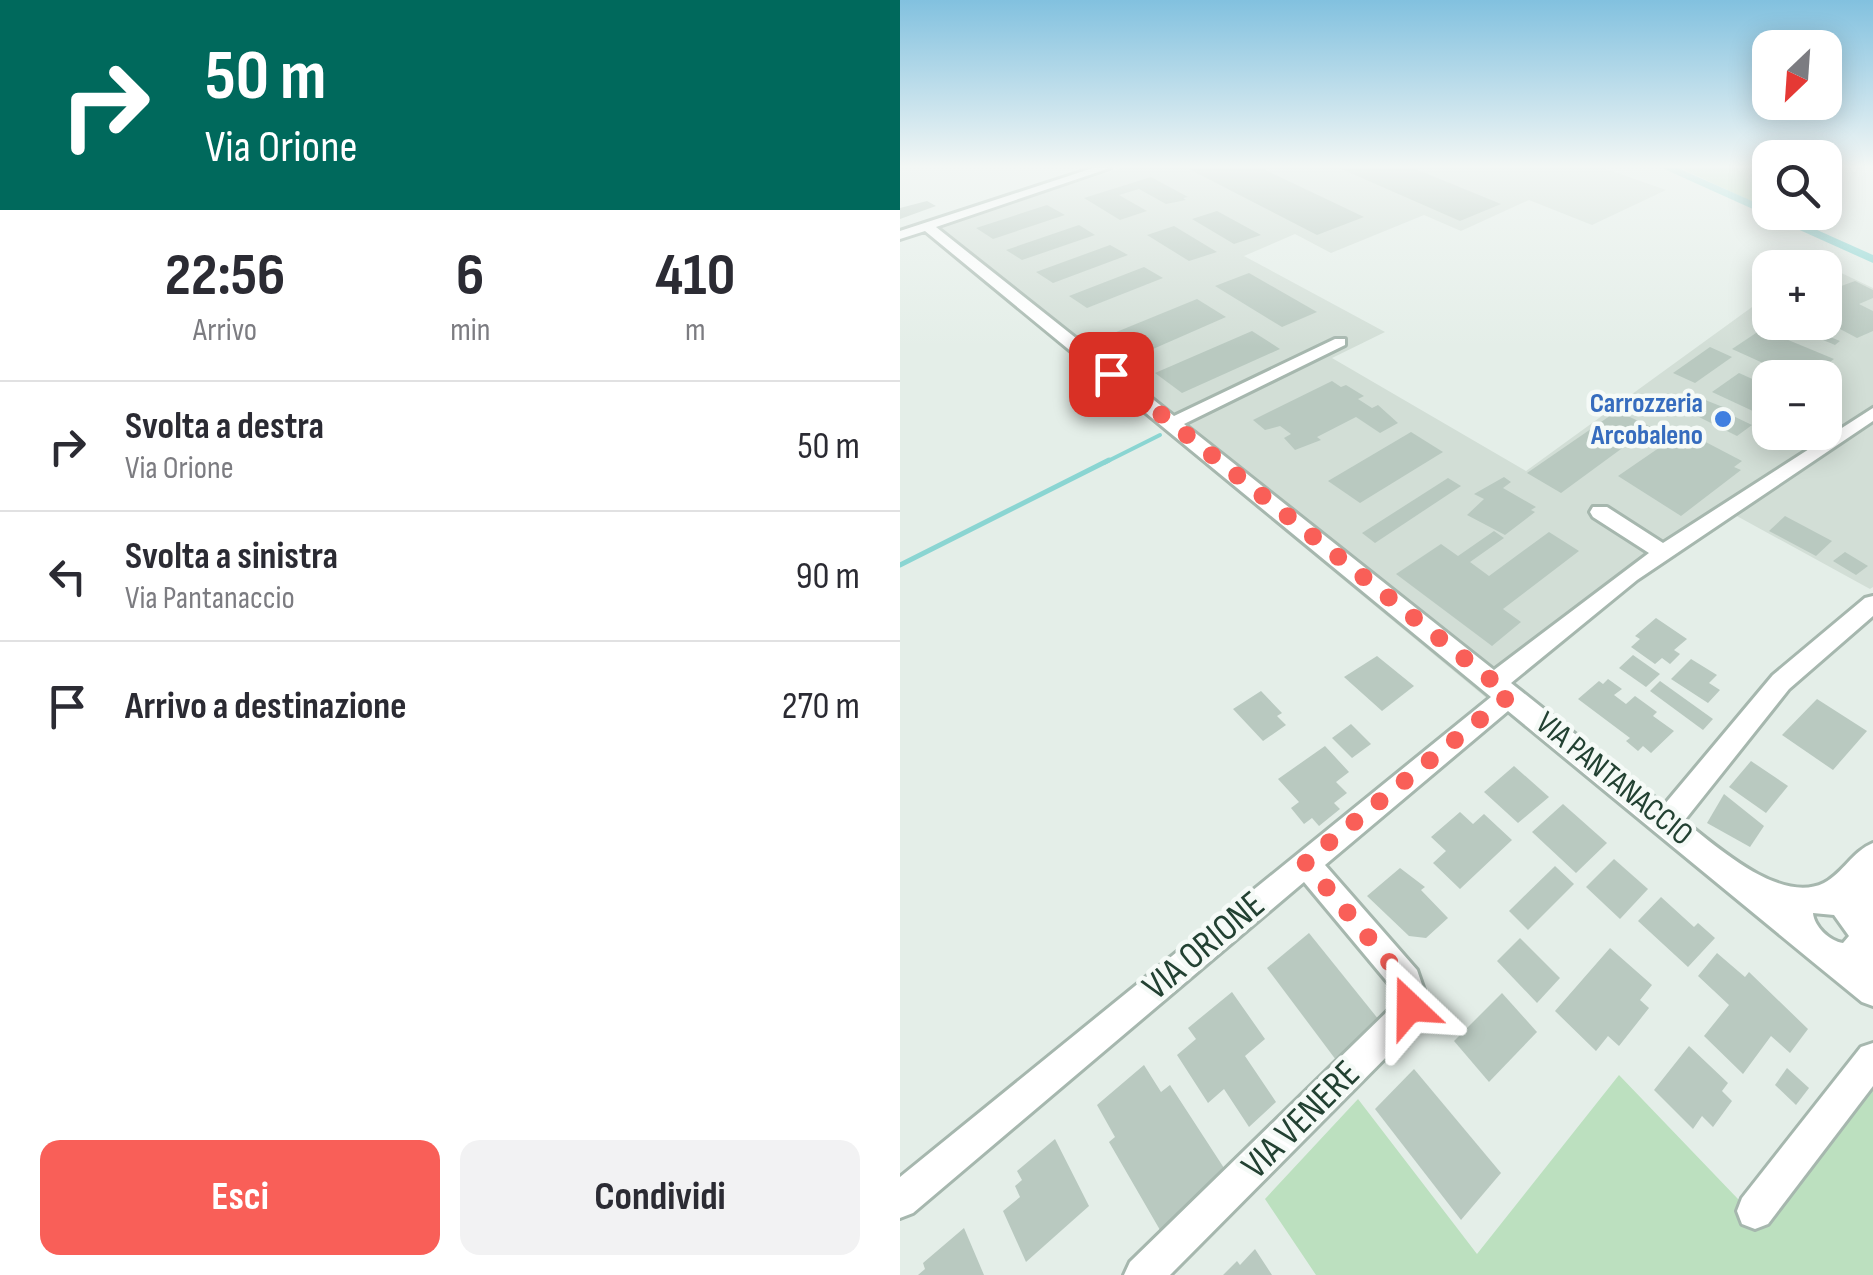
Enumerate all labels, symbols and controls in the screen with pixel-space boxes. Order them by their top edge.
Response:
north arrow [1752,30,1842,120]
map controls [1752,30,1842,450]
text: 50 m [205,35,326,119]
icon: right [40,40,170,170]
text: Via Orione [205,120,358,175]
button: search [1752,140,1842,230]
text: 22:56 [165,240,285,312]
text: 6 [456,240,484,312]
text: 410 [655,240,735,312]
button: + [1752,250,1842,340]
text: Arrivo [193,311,257,350]
text: min [450,311,490,350]
text: m [685,311,705,350]
pin [1069,332,1154,417]
icon: arrive [1084,347,1139,402]
button: − [1752,360,1842,450]
place label: Carrozzeria Arcobaleno [1590,387,1703,452]
text: Svolta a destra [125,404,324,449]
marker: Carrozzeria Arcobaleno [1712,408,1734,430]
icon: right [40,419,95,474]
text: 50 m [797,424,860,469]
text: Via Orione [125,449,234,488]
text: Svolta a sinistra [125,534,338,579]
icon: left [40,549,95,604]
text: 90 m [796,554,860,599]
text: Via Pantanaccio [125,579,295,618]
icon: arrive [40,679,95,734]
text: Arrivo a destinazione [125,684,406,729]
text: 270 m [782,684,860,729]
street label: VIA PANTANACCIO [1528,704,1700,854]
street label: VIA ORIONE [1134,882,1274,1010]
position arrow [1358,955,1462,1059]
street label: VIA VENERE [1233,1052,1369,1188]
button: Esci [40,1140,440,1255]
button: Condividi [460,1140,860,1255]

